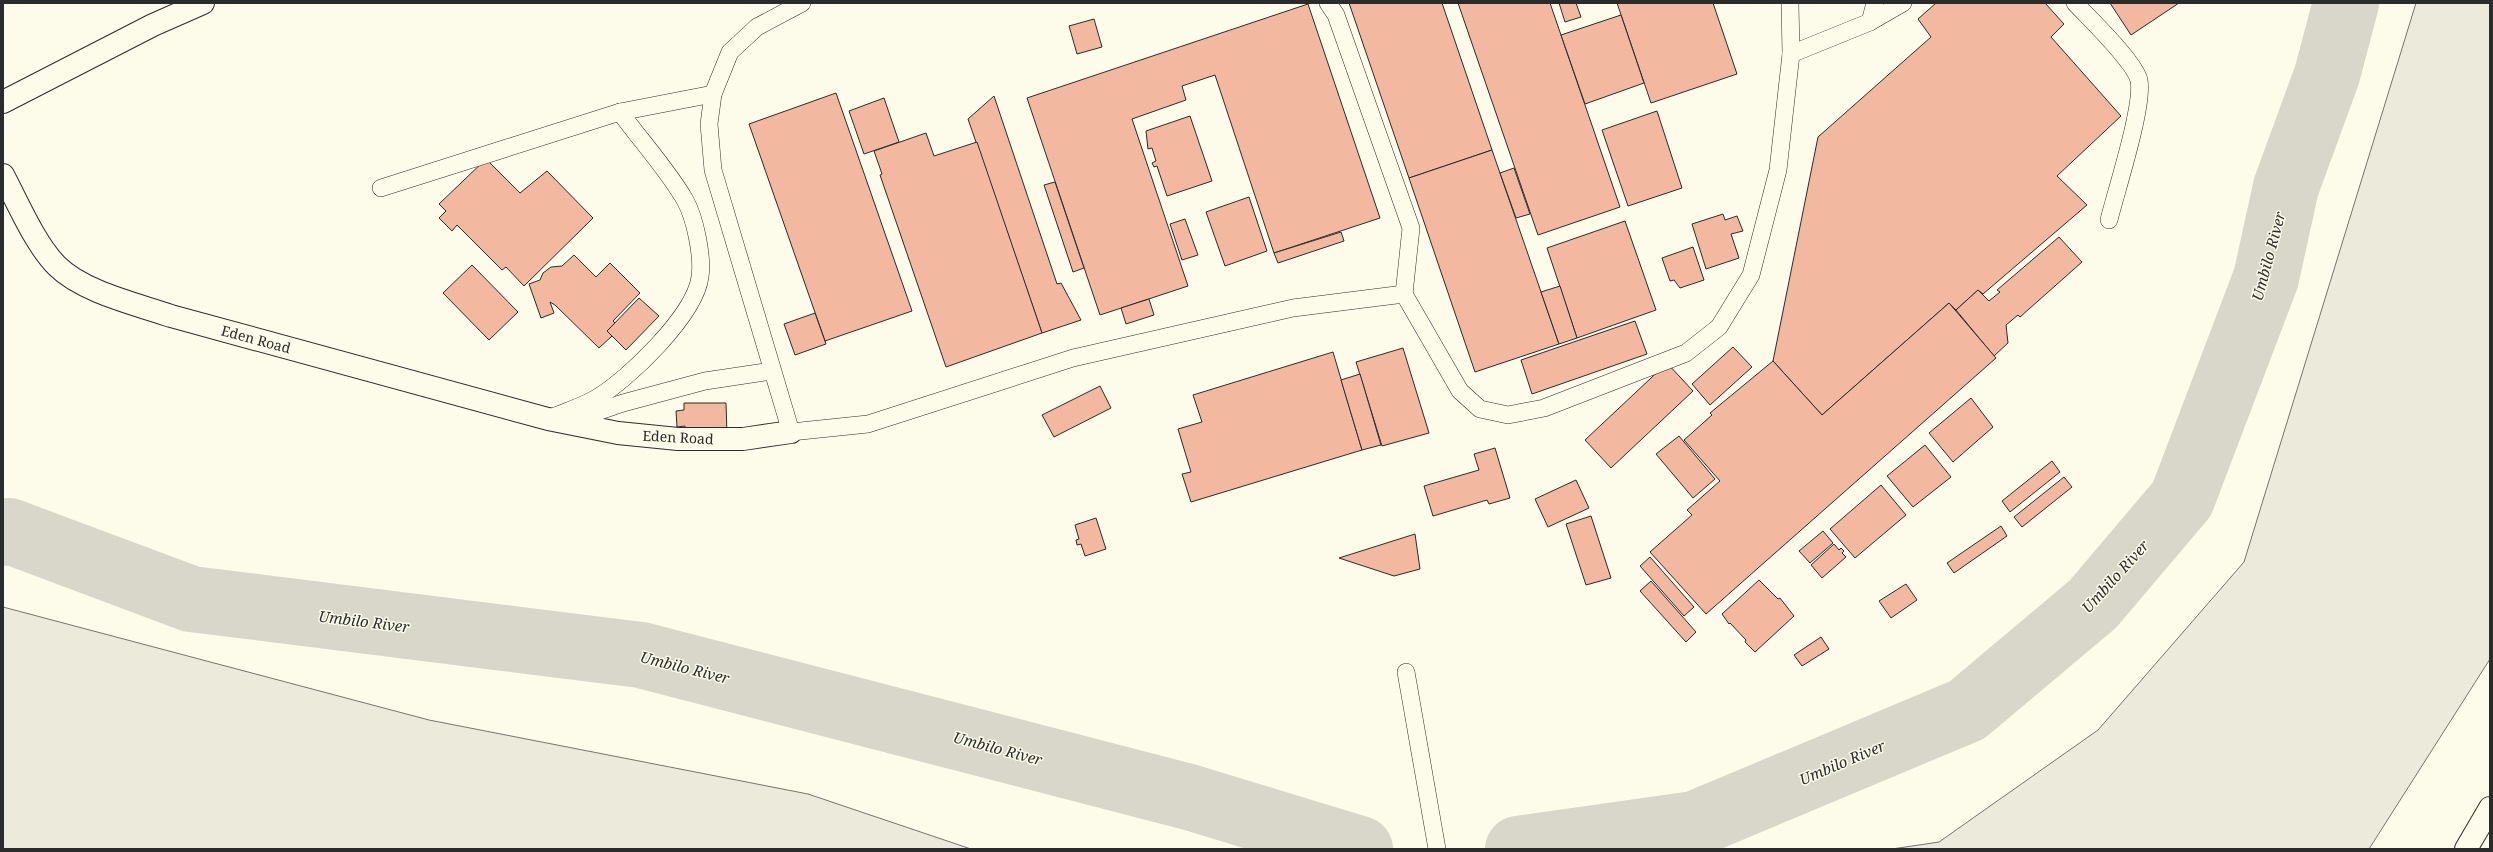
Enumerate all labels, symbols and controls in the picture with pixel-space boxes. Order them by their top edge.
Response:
water label: Umbilo River [2247,208,2290,303]
street label: Eden Road [219,321,293,357]
street label: Eden Road [642,426,714,448]
water label: Umbilo River [2077,535,2154,617]
water label: Umbilo River [317,606,412,637]
water label: Umbilo River [638,646,733,688]
water label: Umbilo River [951,727,1046,770]
water label: Umbilo River [1796,735,1889,789]

